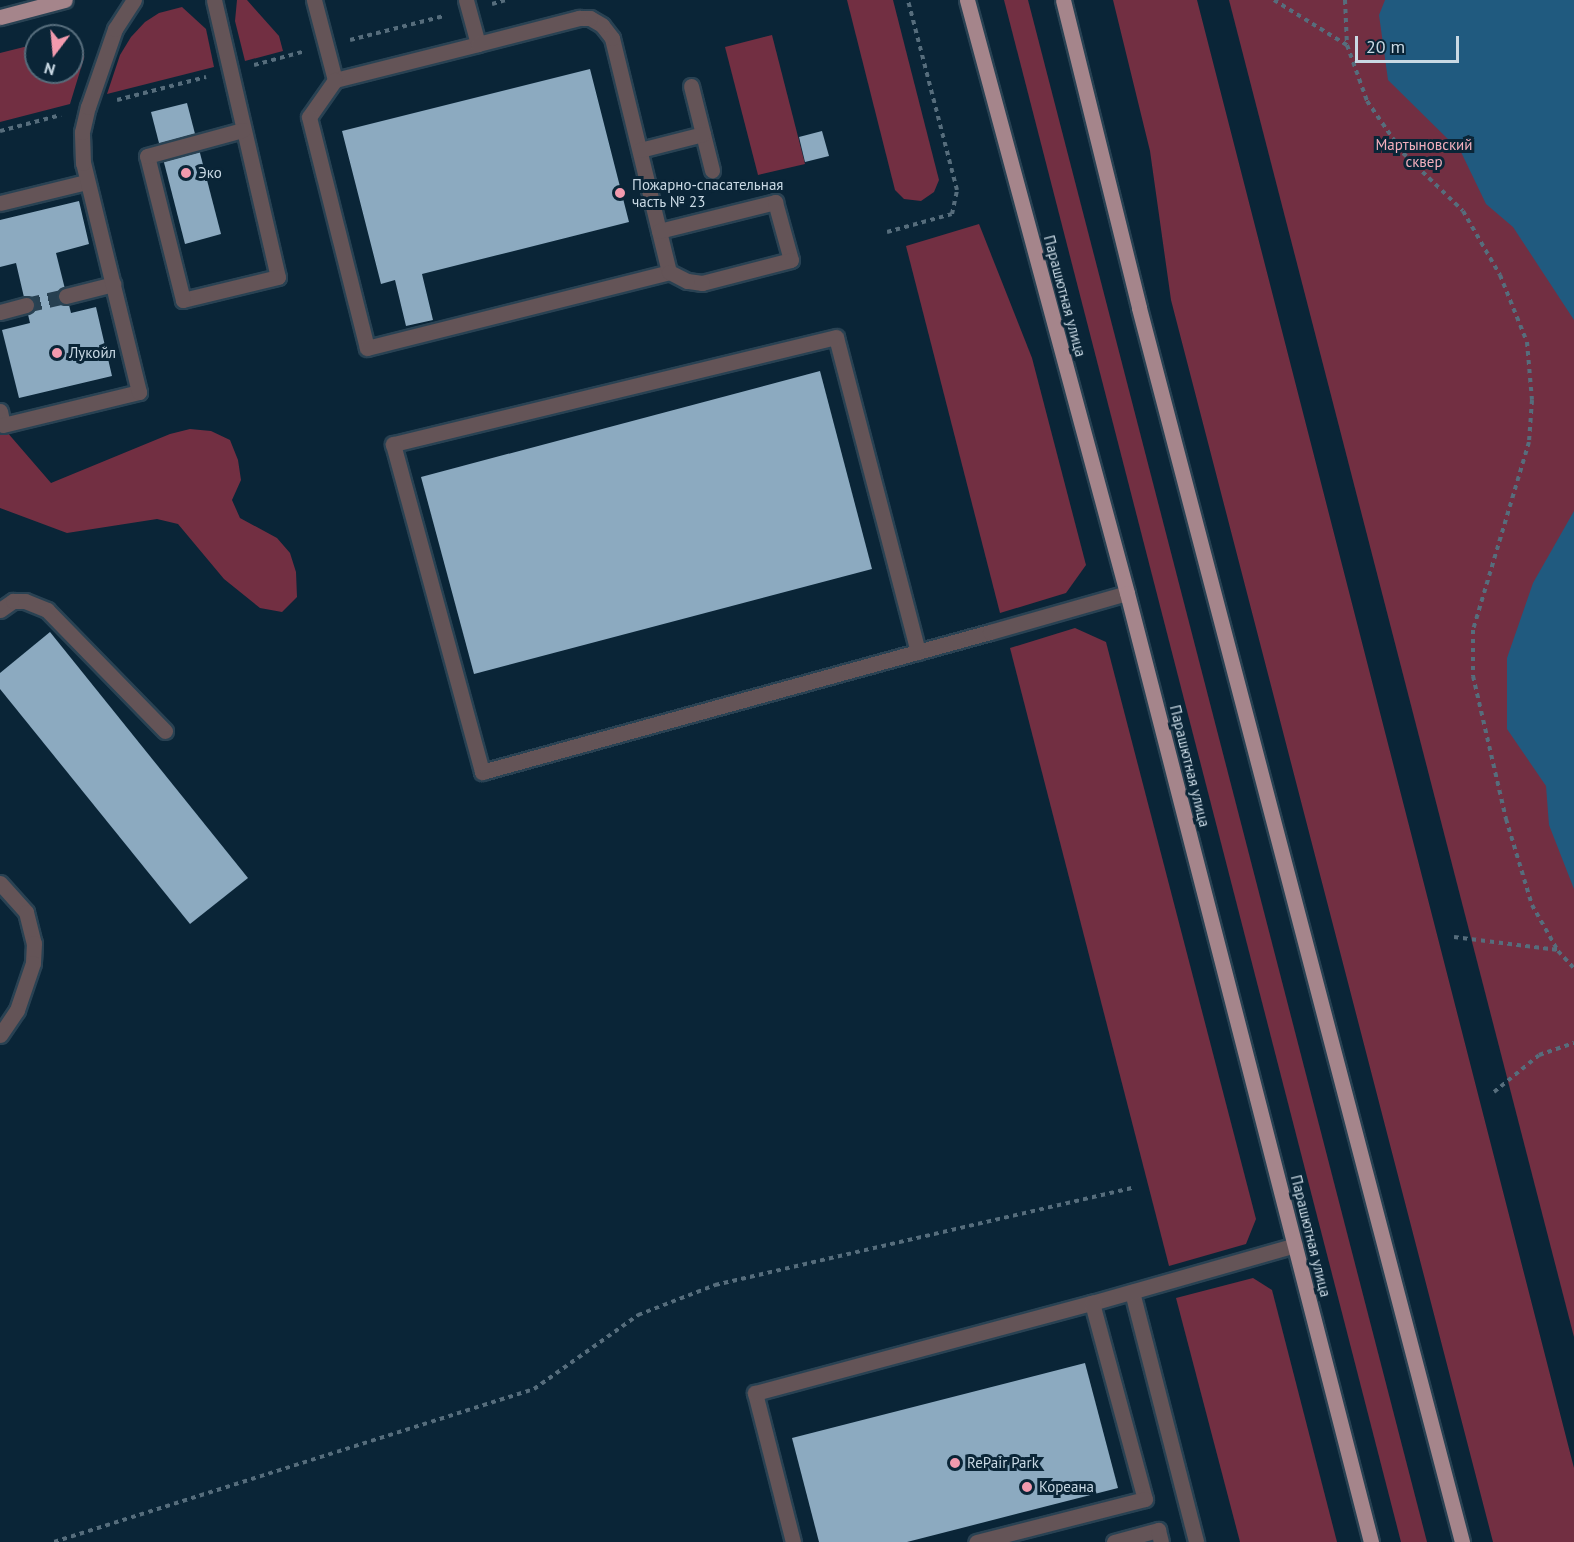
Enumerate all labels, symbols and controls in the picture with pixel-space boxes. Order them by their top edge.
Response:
north arrow [24,24,84,84]
scale bar [1358,24,1462,62]
text: 20 m [1366,35,1405,58]
text: N [42,58,57,80]
park label: Мартыновский сквер [1376,135,1472,170]
place label: Эко [198,164,222,182]
marker: Эко [179,166,193,180]
place label: Пожарно-спасательная часть № 23 [632,175,783,210]
marker: Пожарно-спасательная часть № 23 [613,186,627,200]
street label: Парашютная улица [1040,233,1090,359]
place label: Лукойл [69,344,116,362]
marker: Лукойл [50,346,64,360]
street label: Парашютная улица [1166,703,1214,829]
street label: Парашютная улица [1287,1173,1335,1299]
place label: RePair Park [967,1454,1039,1472]
marker: RePair Park [948,1456,962,1470]
place label: Кореана [1039,1478,1094,1496]
marker: Кореана [1020,1480,1034,1494]

